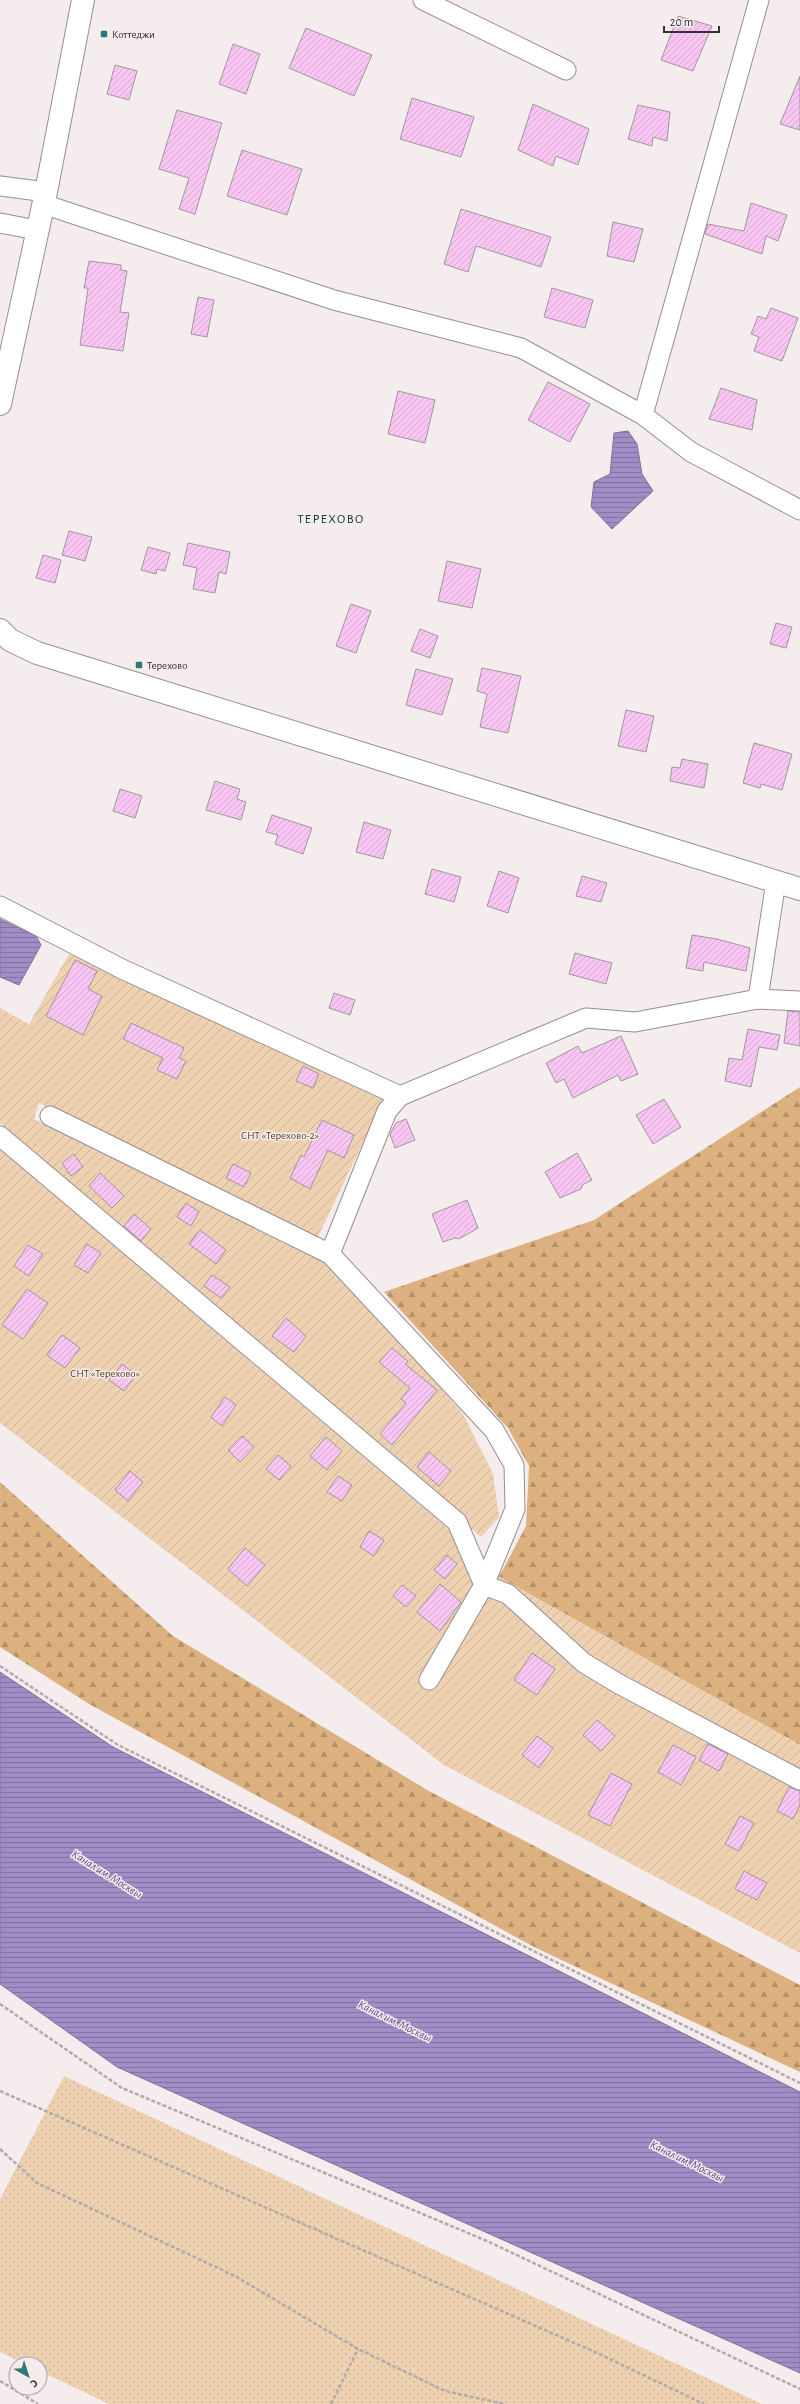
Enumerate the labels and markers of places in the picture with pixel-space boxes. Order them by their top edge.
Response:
marker: Коттеджи [99,29,109,39]
place label: Коттеджи [112,29,155,40]
marker: Терехово [134,660,144,670]
place label: Терехово [147,660,187,671]

